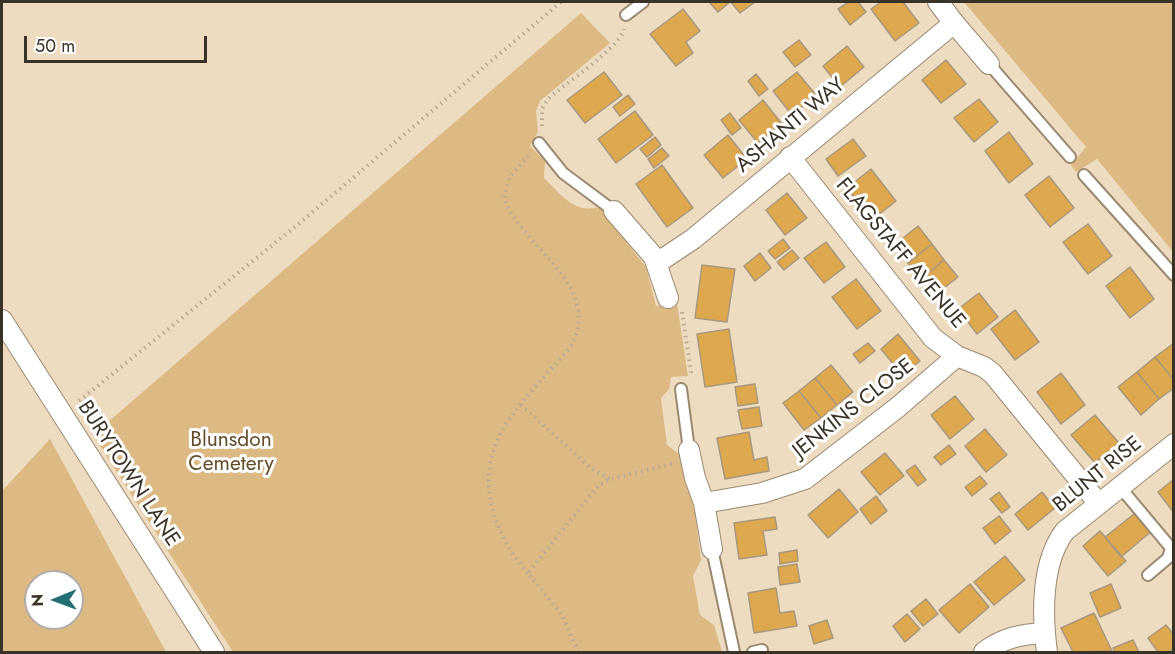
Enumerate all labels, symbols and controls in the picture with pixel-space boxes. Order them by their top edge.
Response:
scale bar [27,24,210,62]
text: 50 m [35,33,75,59]
street label: ASHANTI WAY [731,73,851,179]
street label: FLAGSTAFF AVENUE [830,174,970,334]
street label: JENKINS CLOSE [788,354,920,464]
street label: BURYTOWN LANE [71,396,185,552]
park label: Blunsdon Cemetery [188,428,274,478]
street label: BLUNT RISE [1049,432,1147,518]
north arrow [24,570,84,630]
text: N [26,594,49,607]

